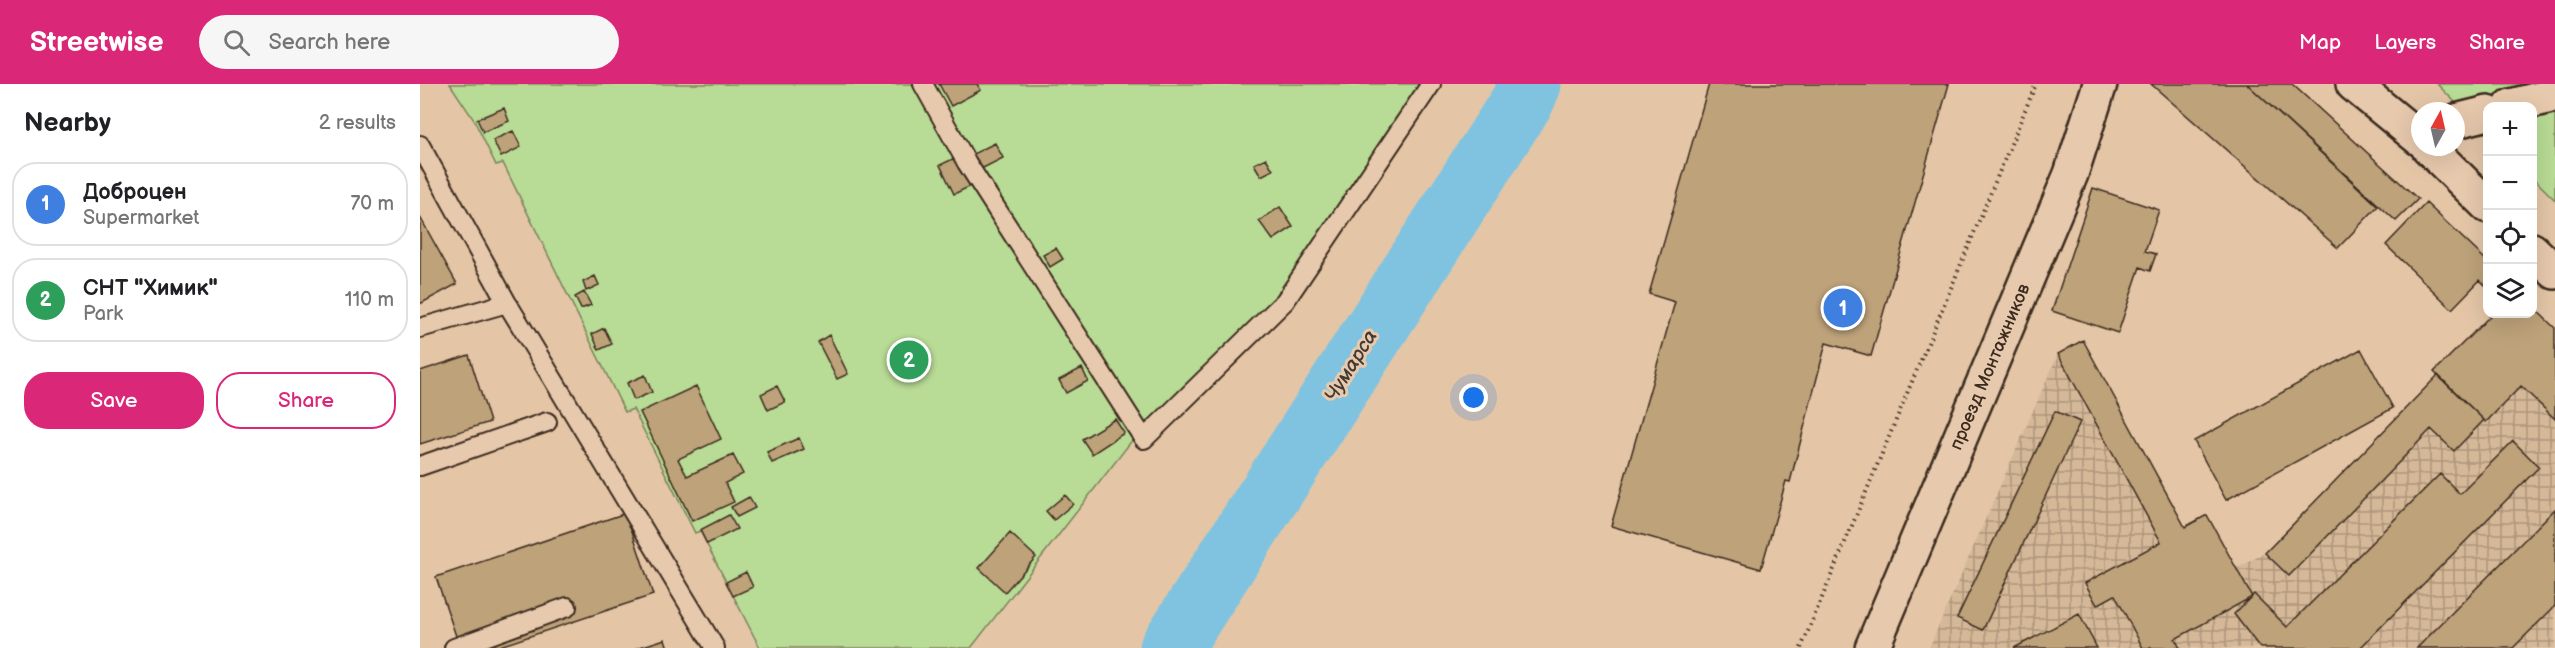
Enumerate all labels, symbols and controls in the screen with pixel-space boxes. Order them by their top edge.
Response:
search box [199,15,619,69]
text: Streetwise [30,26,163,59]
icon: search [220,26,253,59]
text: Search here [268,29,390,56]
text: Map [2299,30,2341,55]
text: Layers [2374,30,2436,55]
text: Share [2469,30,2525,55]
north arrow [2411,102,2465,156]
map controls [2483,102,2537,318]
button: + [2483,102,2537,156]
text: Nearby [24,108,111,139]
text: 2 results [319,111,396,135]
button: − [2483,156,2537,210]
text: Доброцен [83,179,187,206]
text: 1 [41,192,50,216]
text: 70 m [350,192,394,216]
text: Supermarket [83,206,199,230]
button: locate [2483,210,2537,264]
button: layers [2483,264,2537,318]
text: СНТ "Химик" [83,275,218,302]
street label: проезд Монтажников [1945,280,2035,453]
pin: 1 [1824,286,1862,330]
text: 2 [40,288,51,312]
text: 110 m [345,288,394,312]
text: Park [83,302,123,326]
water label: Чумарса [1319,326,1383,406]
pin: 2 [890,338,928,382]
button: Save [24,372,204,429]
button: Share [216,372,396,429]
your location [1459,383,1488,412]

